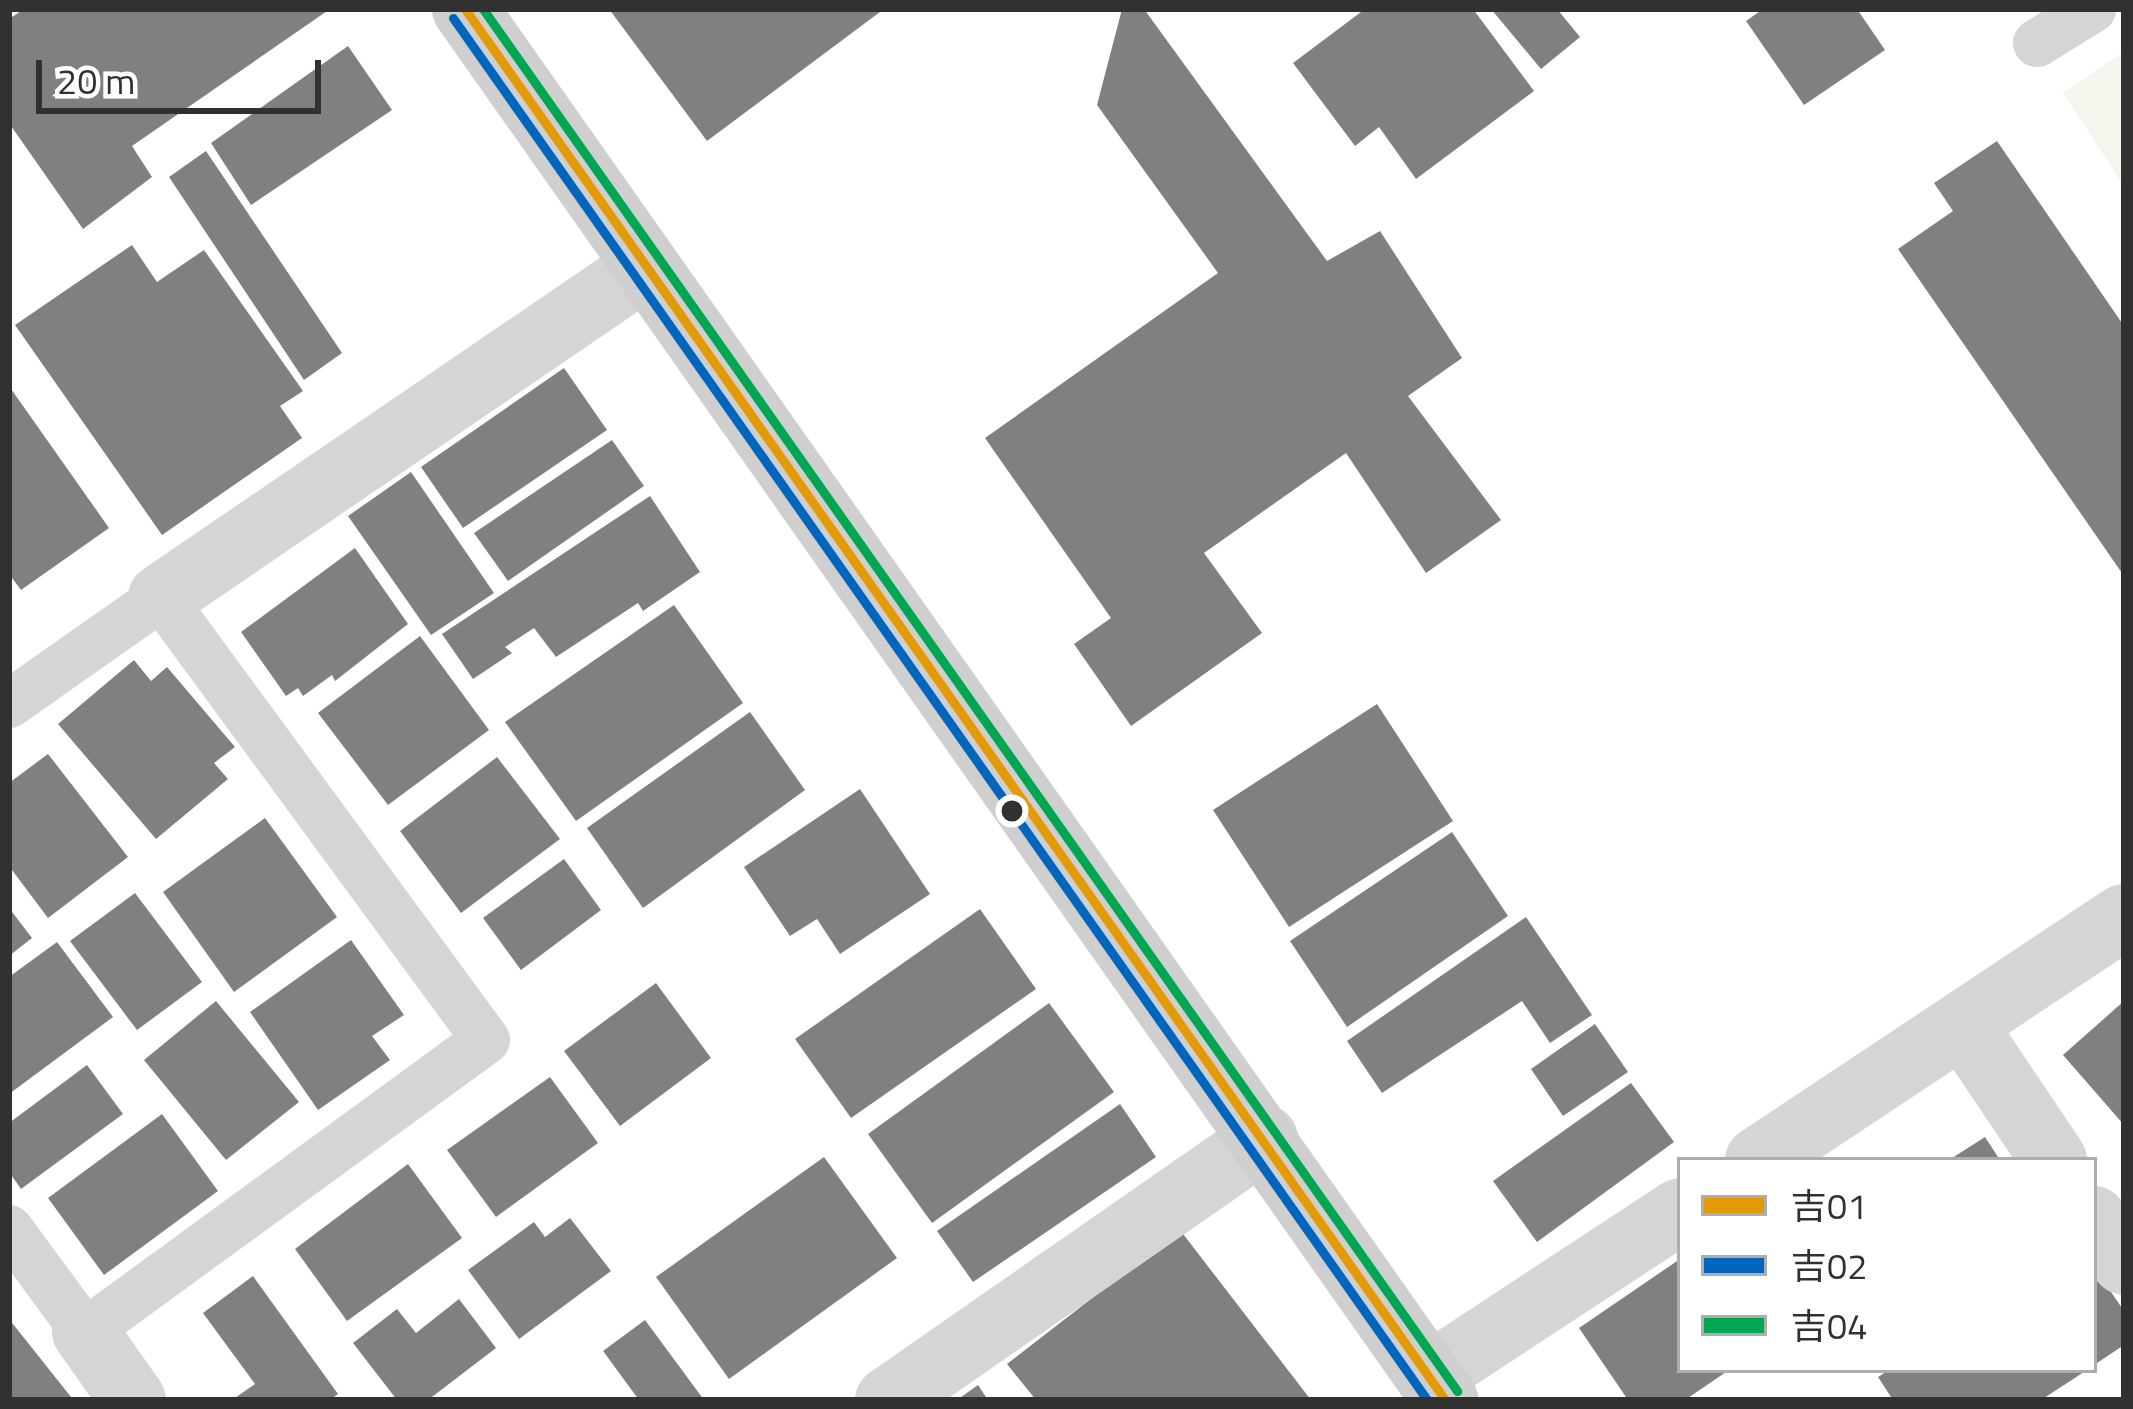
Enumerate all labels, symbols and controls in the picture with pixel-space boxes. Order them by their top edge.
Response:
scale bar [42,36,327,110]
text: 20 m [57,53,135,108]
unlabelled marker [1001,800,1023,822]
legend [1677,1157,2097,1373]
text: 吉01 [1791,1178,1867,1233]
text: 吉02 [1791,1238,1867,1293]
text: 吉04 [1791,1298,1867,1353]

